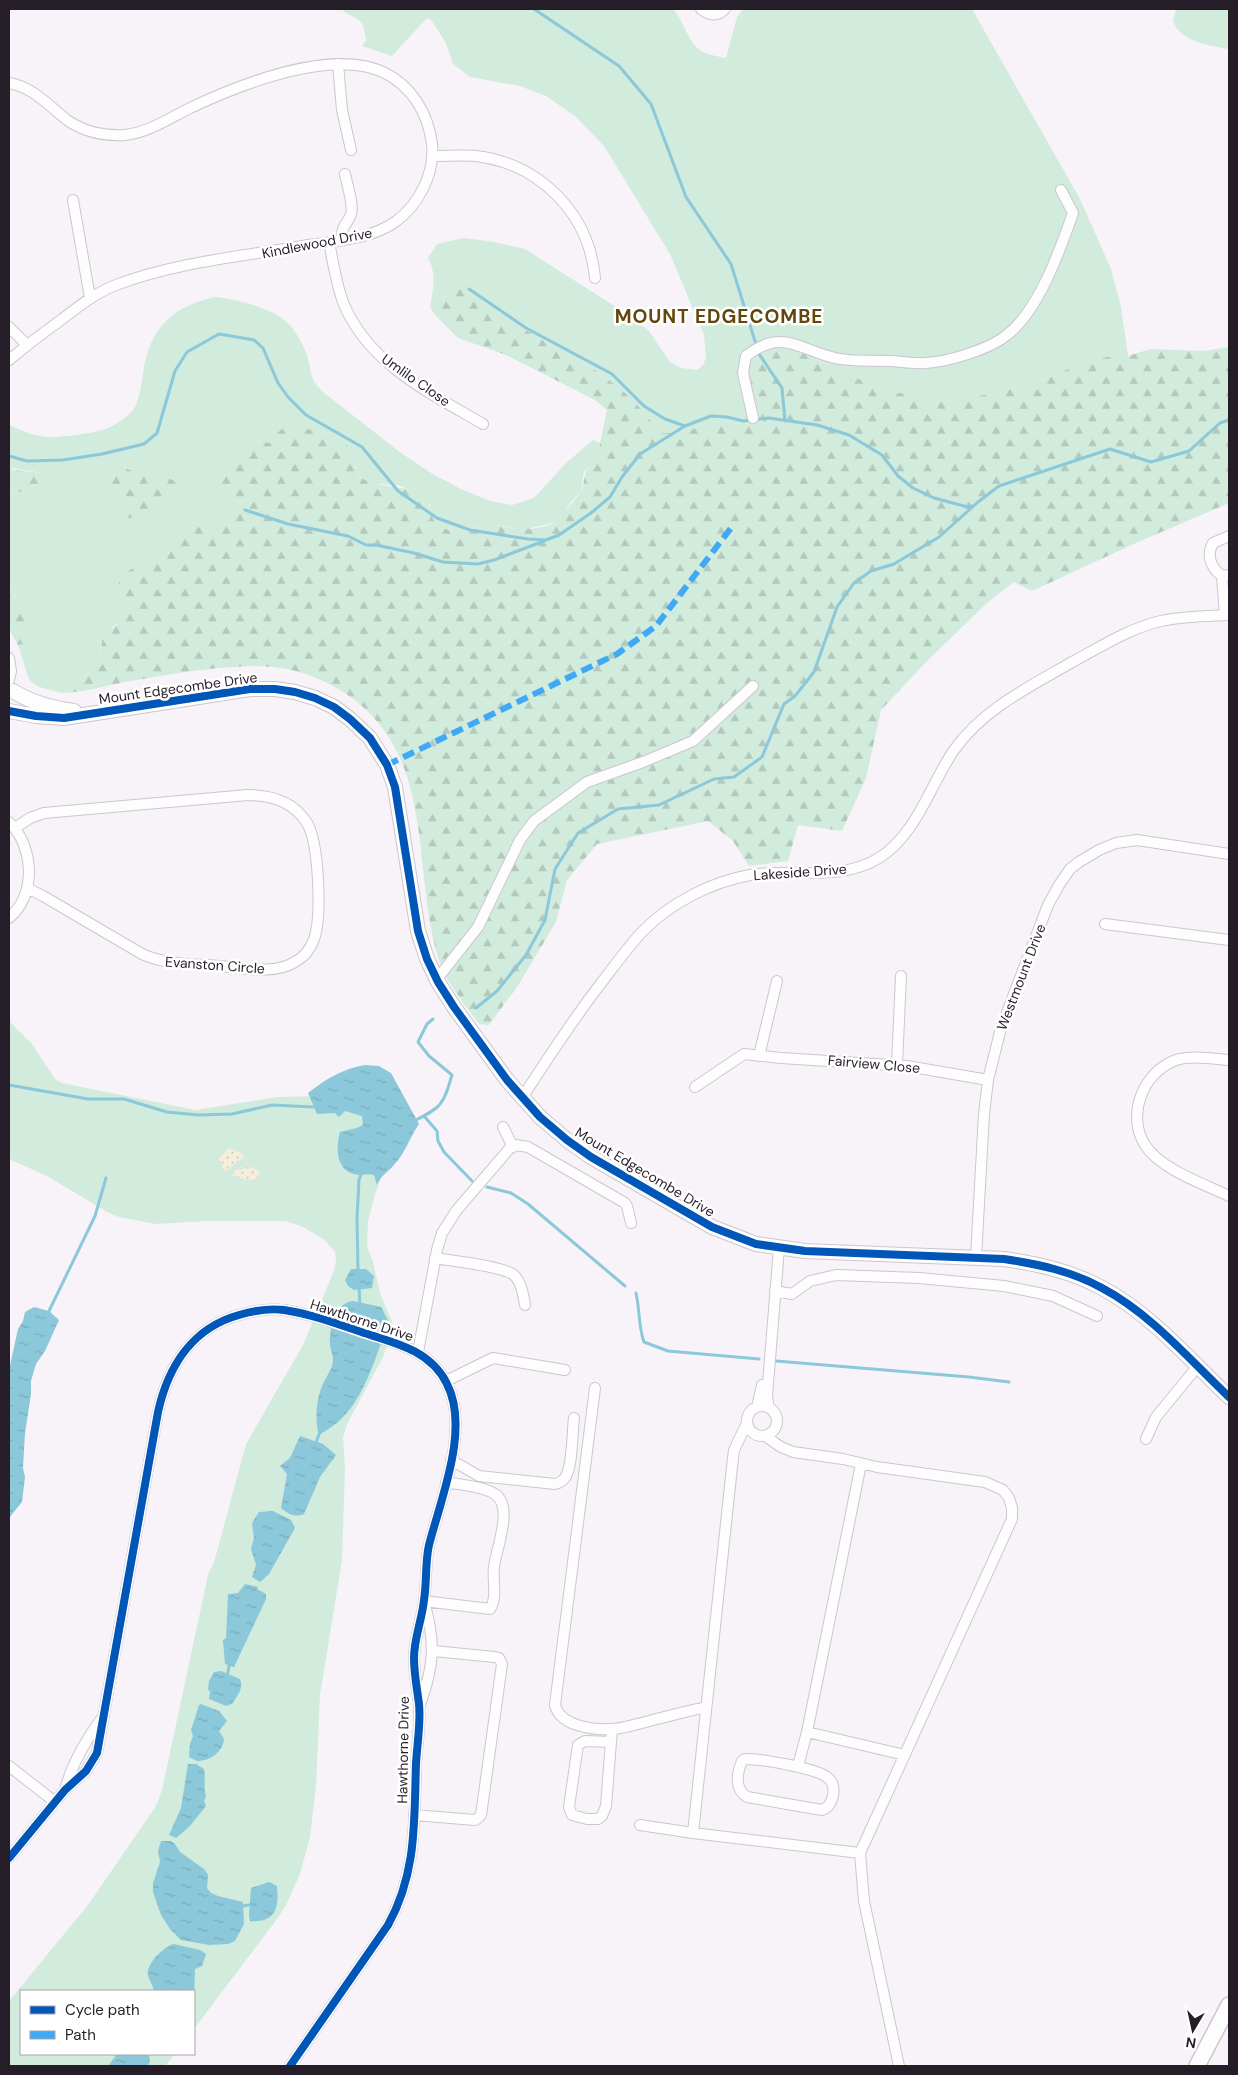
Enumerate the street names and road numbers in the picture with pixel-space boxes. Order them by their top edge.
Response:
street label: Kindlewood Drive [260,223,374,263]
street label: Umlilo Close [378,350,454,410]
street label: Mount Edgecombe Drive [98,668,258,708]
street label: Lakeside Drive [753,860,847,884]
street label: Westmount Drive [992,921,1050,1033]
street label: Evanston Circle [164,953,266,977]
street label: Fairview Close [827,1051,921,1077]
street label: Mount Edgecombe Drive [572,1123,718,1221]
street label: Hawthorne Drive [308,1295,416,1345]
street label: Hawthorne Drive [393,1696,413,1804]

